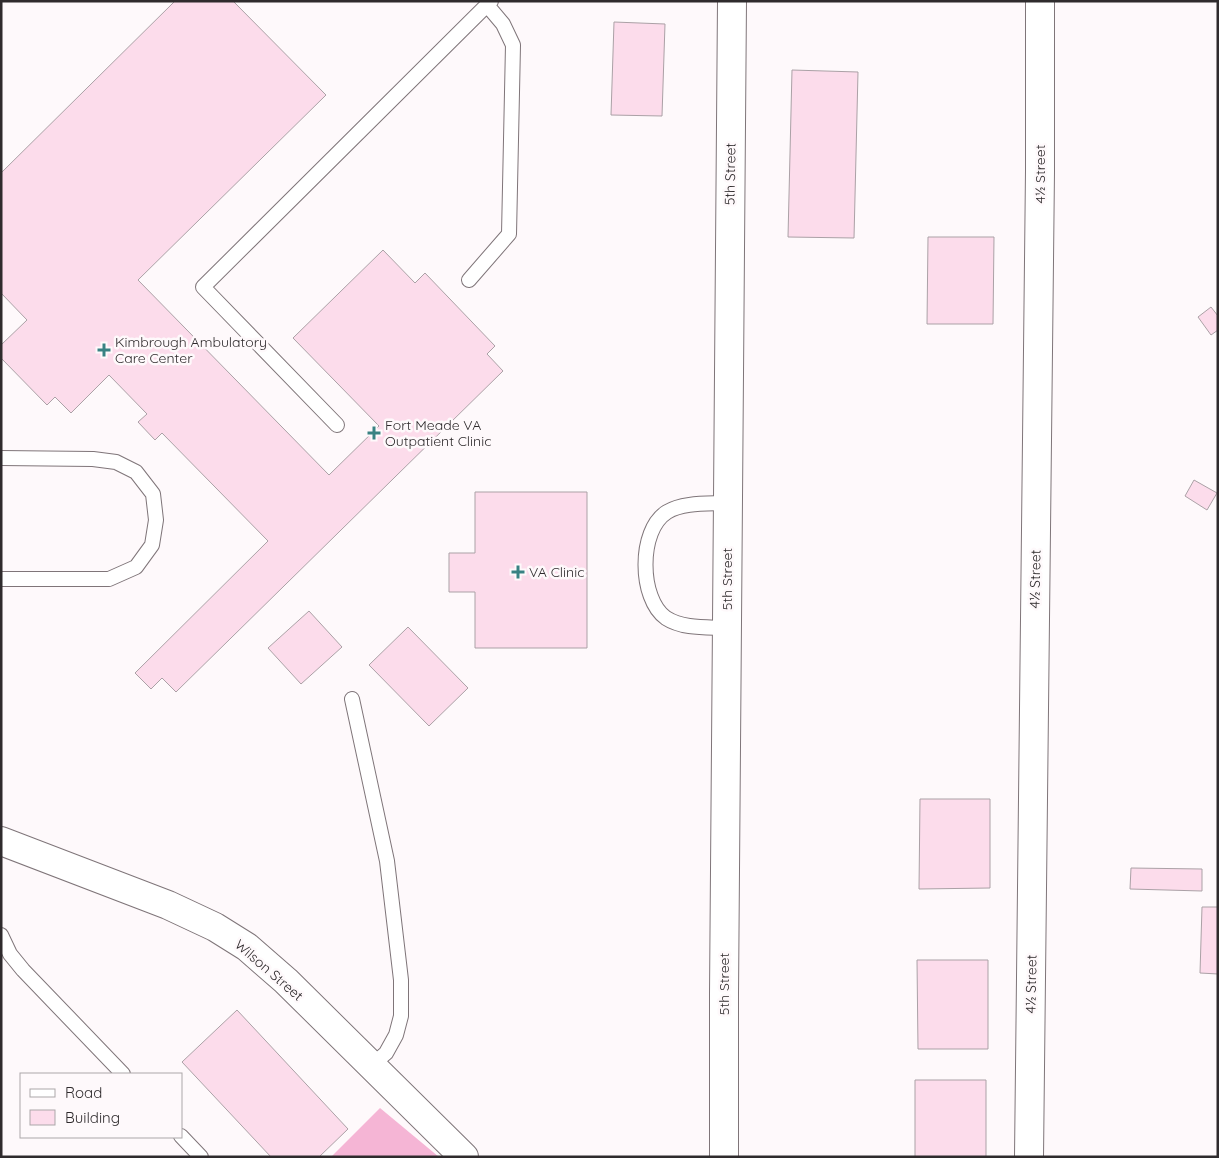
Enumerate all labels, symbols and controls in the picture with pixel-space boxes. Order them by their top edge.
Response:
street label: 5th Street [720,142,740,205]
street label: 4½ Street [1031,144,1049,203]
place label: Kimbrough Ambulatory Care Center [115,333,267,367]
marker: Kimbrough Ambulatory Care Center [97,343,111,357]
place label: Fort Meade VA Outpatient Clinic [385,416,491,450]
marker: Fort Meade VA Outpatient Clinic [367,426,381,440]
street label: 5th Street [718,548,736,610]
street label: 4½ Street [1025,549,1045,609]
place label: VA Clinic [529,563,584,581]
marker: VA Clinic [511,565,525,579]
street label: Wilson Street [231,935,307,1005]
street label: 5th Street [715,953,733,1015]
street label: 4½ Street [1021,954,1041,1014]
legend [20,1073,182,1138]
text: Road [65,1083,102,1102]
text: Building [65,1108,120,1127]

